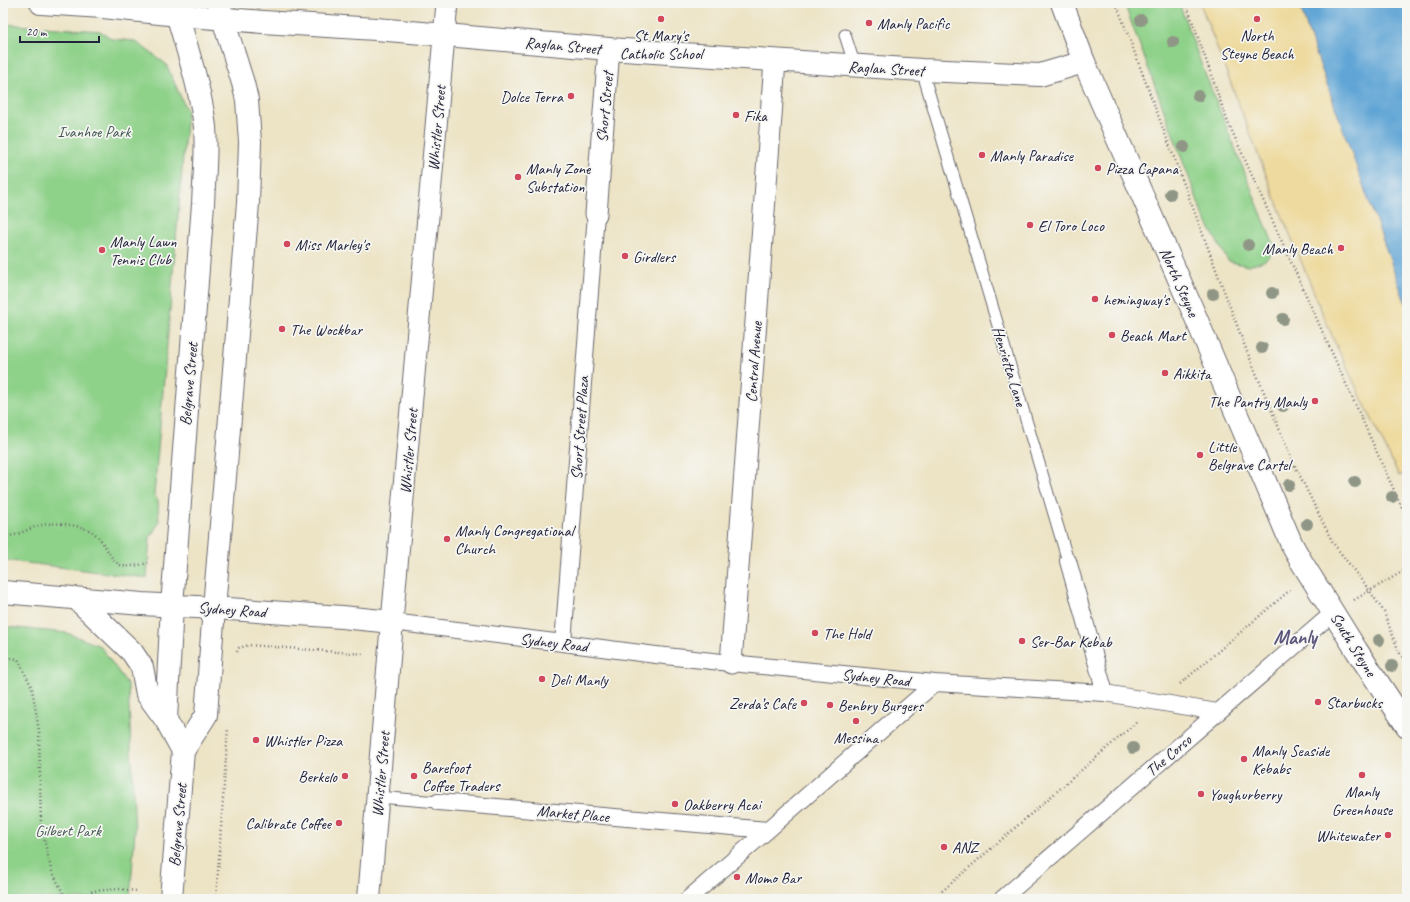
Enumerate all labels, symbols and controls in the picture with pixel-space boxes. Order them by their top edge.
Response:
marker: St Mary's Catholic School [656,14,666,24]
place label: Manly Pacific [877,14,951,34]
marker: North Steyne Beach [1252,14,1262,24]
scale bar [20,18,99,44]
marker: Manly Pacific [864,18,874,28]
text: 20 m [26,24,48,40]
place label: St Mary's Catholic School [620,26,706,64]
place label: North Steyne Beach [1220,26,1295,64]
street label: Raglan Street [524,33,604,60]
street label: Raglan Street [847,57,927,81]
street label: Short Street [592,68,618,143]
street label: Whistler Street [423,83,451,171]
place label: Dolce Terra [500,87,564,107]
marker: Dolce Terra [566,91,576,101]
place label: Fika [744,106,768,126]
marker: Fika [731,110,741,120]
park label: Ivanhoe Park [58,122,132,142]
place label: Manly Paradise [990,146,1075,166]
marker: Manly Paradise [977,150,987,160]
place label: Manly Zone Substation [526,159,592,197]
place label: Pizza Capana [1106,159,1179,179]
marker: Pizza Capana [1093,163,1103,173]
marker: Manly Zone Substation [513,172,523,182]
place label: El Toro Loco [1038,216,1105,236]
marker: El Toro Loco [1025,220,1035,230]
place label: Manly Lawn Tennis Club [110,232,177,270]
place label: Miss Marley's [295,235,370,255]
marker: Miss Marley's [282,239,292,249]
place label: Manly Beach [1262,239,1334,259]
marker: Manly Beach [1336,243,1346,253]
marker: Manly Lawn Tennis Club [97,245,107,255]
street label: North Steyne [1155,245,1204,322]
place label: Girdlers [633,247,677,267]
marker: Girdlers [620,251,630,261]
place label: hemingway's [1103,290,1170,310]
marker: hemingway's [1090,294,1100,304]
street label: Central Avenue [741,319,767,403]
place label: The Wockbar [290,320,363,340]
marker: The Wockbar [277,324,287,334]
street label: Henrietta Lane [987,324,1031,410]
place label: Beach Mart [1120,326,1188,346]
marker: Beach Mart [1107,330,1117,340]
street label: Belgrave Street [175,340,203,426]
place label: Aikkita [1173,364,1212,384]
marker: Aikkita [1160,368,1170,378]
street label: Short Street Plaza [566,375,594,480]
place label: The Pantry Manly [1208,392,1309,412]
marker: The Pantry Manly [1310,396,1320,406]
street label: Whistler Street [395,406,423,494]
place label: Little Belgrave Cartel [1208,437,1293,475]
marker: Little Belgrave Cartel [1195,450,1205,460]
place label: Manly Congregational Church [455,521,577,559]
marker: Manly Congregational Church [442,534,452,544]
street label: Sydney Road [197,598,269,623]
street label: South Steyne [1326,609,1382,682]
place label: The Hold [823,624,874,644]
district label: Manly [1273,625,1319,650]
marker: The Hold [810,628,820,638]
street label: Sydney Road [519,629,592,657]
place label: Ser-Bar Kebab [1030,632,1113,652]
marker: Ser-Bar Kebab [1017,636,1027,646]
street label: Sydney Road [841,664,913,692]
place label: Deli Manly [550,670,609,690]
marker: Deli Manly [537,674,547,684]
place label: Starbucks [1326,693,1384,713]
place label: Zerda’s Cafe [729,694,798,714]
place label: Benbry Burgers [838,696,924,716]
marker: Starbucks [1313,697,1323,707]
marker: Zerda’s Cafe [799,698,809,708]
marker: Benbry Burgers [825,700,835,710]
marker: Messina [851,716,861,726]
place label: Messina [834,728,880,748]
street label: Whistler Street [367,729,395,817]
street label: The Corso [1142,729,1197,781]
place label: Whistler Pizza [264,731,343,751]
marker: Whistler Pizza [251,735,261,745]
place label: Manly Seaside Kebabs [1252,741,1331,779]
marker: Manly Seaside Kebabs [1239,754,1249,764]
place label: Barefoot Coffee Traders [422,758,501,796]
place label: Berkelo [298,767,338,787]
marker: Manly Greenhouse [1357,770,1367,780]
marker: Berkelo [340,771,350,781]
marker: Barefoot Coffee Traders [409,771,419,781]
street label: Belgrave Street [164,781,192,867]
place label: Manly Greenhouse [1332,782,1394,820]
place label: Youghurberry [1209,785,1283,805]
marker: Youghurberry [1196,789,1206,799]
place label: Oakberry Acai [683,795,763,815]
marker: Oakberry Acai [670,799,680,809]
street label: Market Place [536,801,612,827]
place label: Calibrate Coffee [246,814,333,834]
marker: Calibrate Coffee [334,818,344,828]
park label: Gilbert Park [35,821,102,841]
place label: Whitewater [1316,826,1381,846]
marker: Whitewater [1383,830,1393,840]
place label: ANZ [952,838,981,858]
marker: ANZ [939,842,949,852]
place label: Momo Bar [745,868,802,888]
marker: Momo Bar [732,872,742,882]

